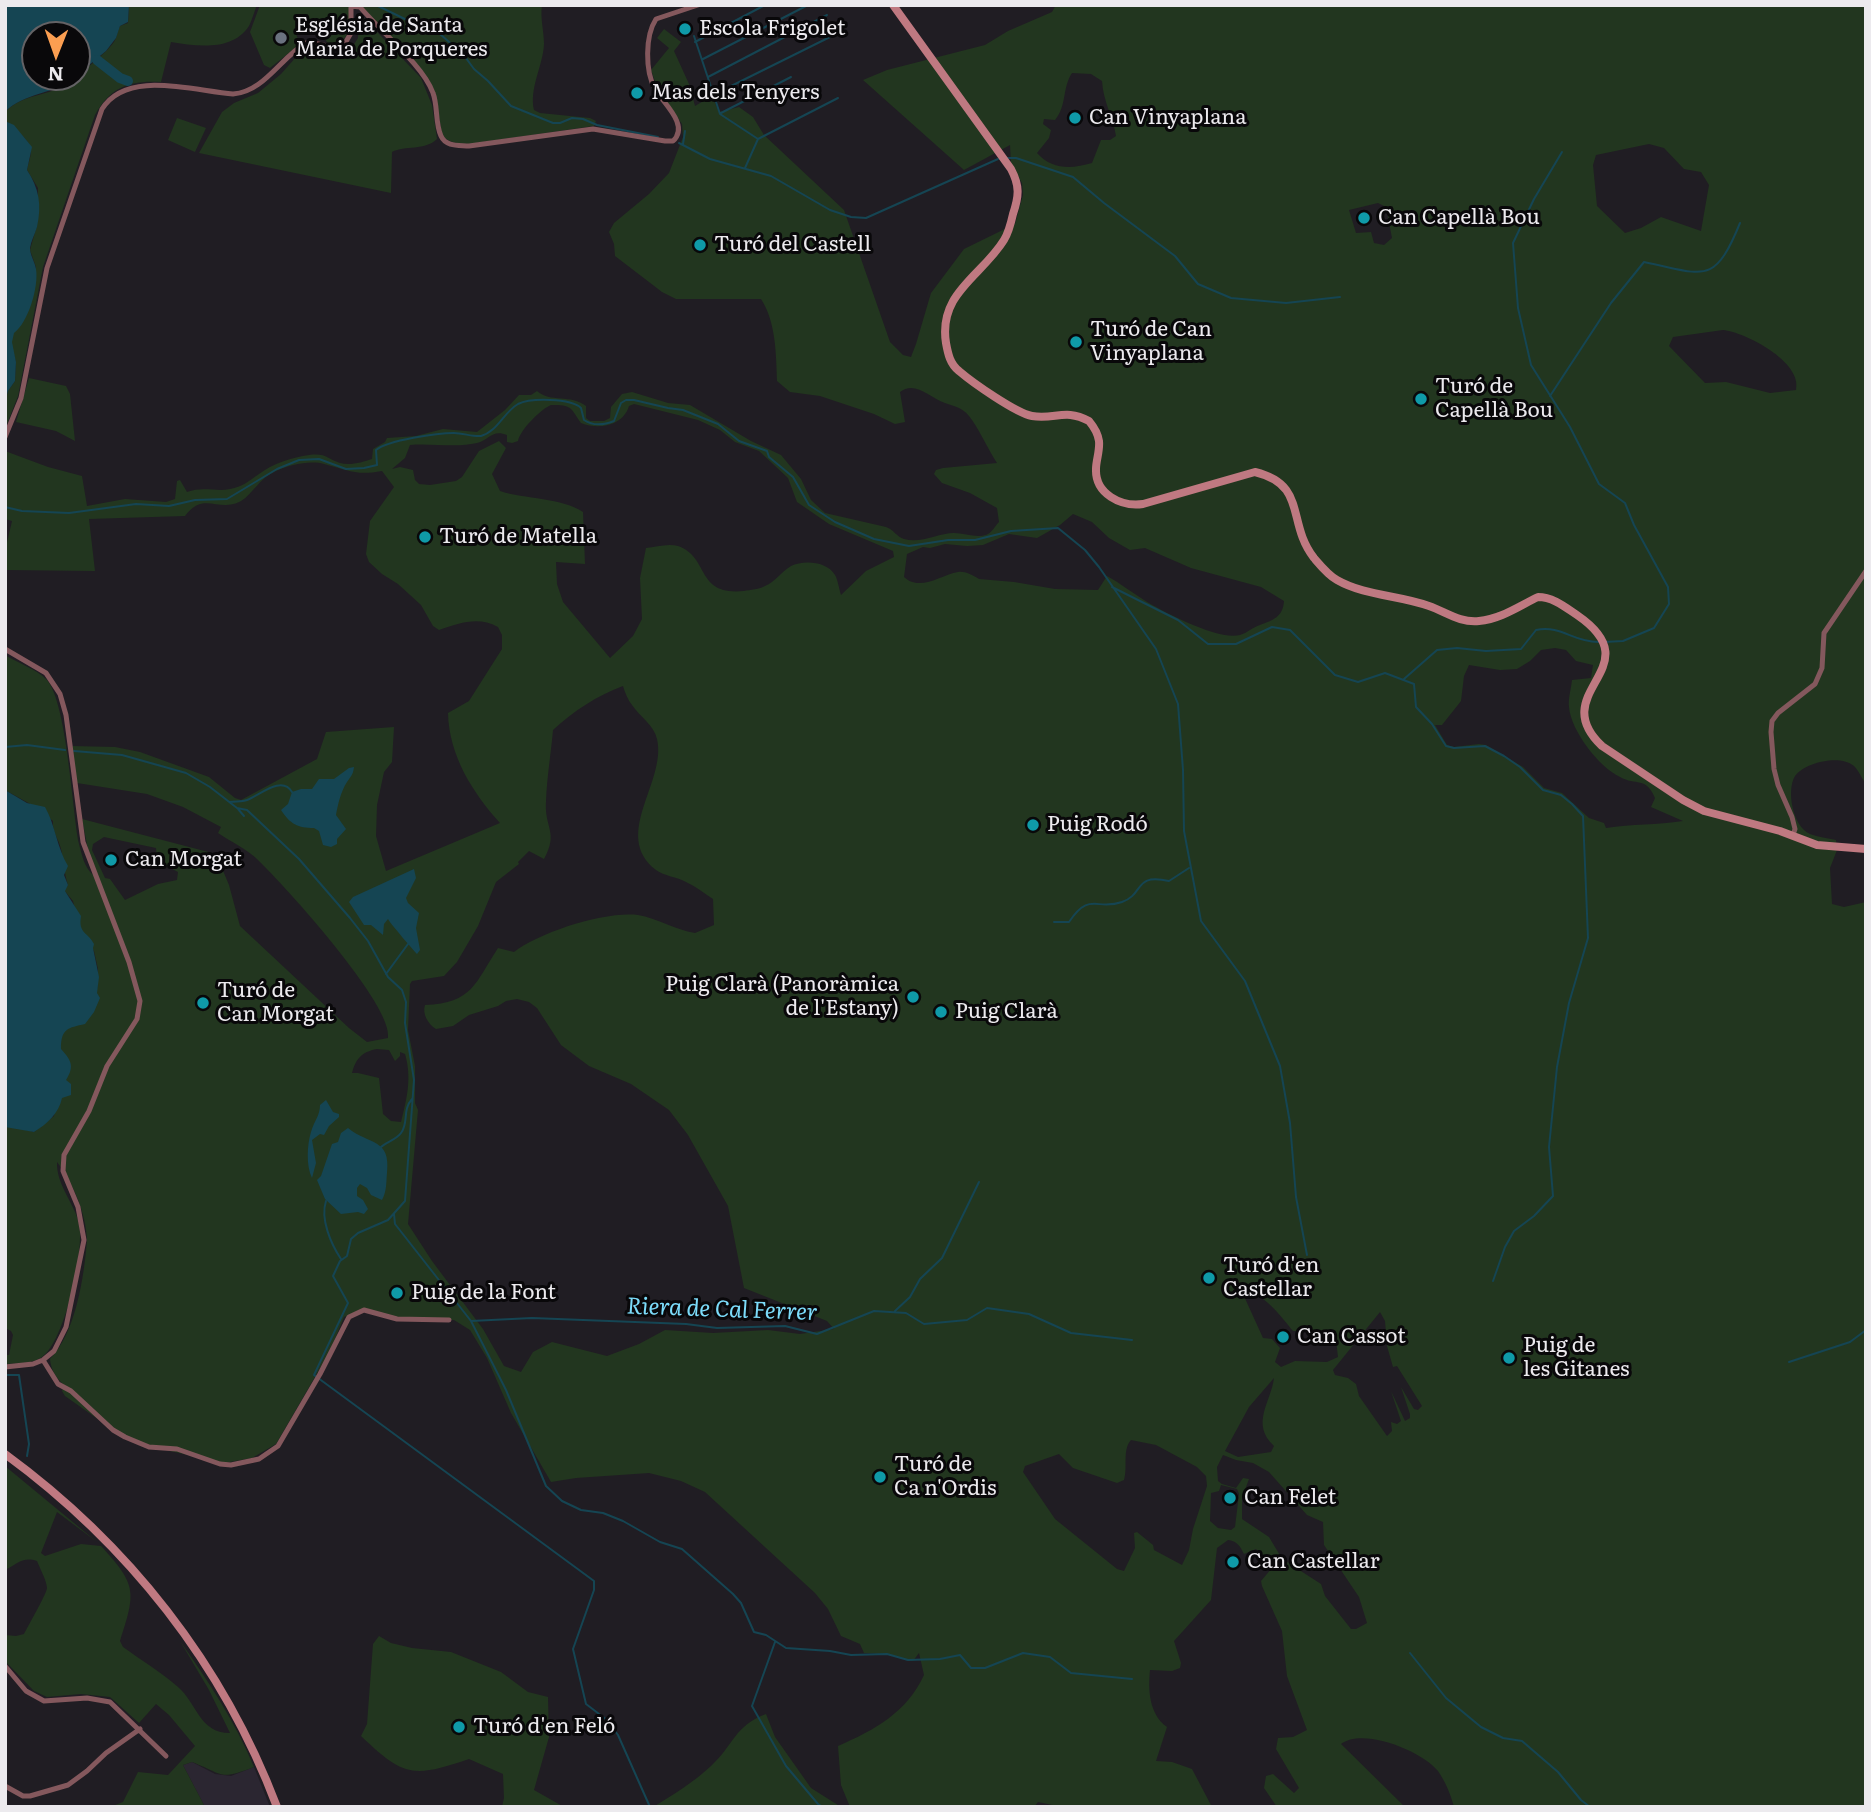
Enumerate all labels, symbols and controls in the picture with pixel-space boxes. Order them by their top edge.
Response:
place label: Església de Santa Maria de Porqueres [295,13,488,63]
place label: Escola Frigolet [699,16,845,42]
north arrow [21,21,91,91]
marker: Escola Frigolet [677,21,693,37]
marker: Església de Santa Maria de Porqueres [273,30,289,46]
text: N [47,61,64,89]
place label: Mas dels Tenyers [651,80,820,106]
marker: Mas dels Tenyers [629,85,645,101]
place label: Can Vinyaplana [1089,105,1247,131]
marker: Can Vinyaplana [1067,110,1083,126]
place label: Can Capellà Bou [1378,205,1540,231]
marker: Can Capellà Bou [1356,210,1372,226]
place label: Turó del Castell [714,232,871,258]
marker: Turó del Castell [692,237,708,253]
place label: Turó de Can Vinyaplana [1090,317,1212,367]
marker: Turó de Can Vinyaplana [1068,334,1084,350]
place label: Turó de Capellà Bou [1435,374,1553,424]
marker: Turó de Capellà Bou [1413,391,1429,407]
place label: Turó de Matella [439,524,597,550]
marker: Turó de Matella [417,529,433,545]
place label: Puig Rodó [1047,812,1148,838]
marker: Puig Rodó [1025,817,1041,833]
place label: Can Morgat [125,847,242,873]
marker: Can Morgat [103,852,119,868]
place label: Puig Clarà (Panoràmica de l'Estany) [665,972,899,1022]
place label: Turó de Can Morgat [217,978,334,1028]
marker: Puig Clarà (Panoràmica de l'Estany) [905,989,921,1005]
marker: Turó de Can Morgat [195,995,211,1011]
place label: Puig Clarà [955,999,1058,1025]
marker: Puig Clarà [933,1004,949,1020]
place label: Turó d'en Castellar [1223,1253,1319,1303]
marker: Turó d'en Castellar [1201,1270,1217,1286]
place label: Puig de la Font [411,1280,556,1306]
marker: Puig de la Font [389,1285,405,1301]
water label: Riera de Cal Ferrer [626,1293,818,1327]
place label: Can Cassot [1297,1324,1406,1350]
marker: Can Cassot [1275,1329,1291,1345]
place label: Puig de les Gitanes [1523,1333,1629,1383]
marker: Puig de les Gitanes [1501,1350,1517,1366]
place label: Turó de Ca n'Ordis [894,1452,997,1502]
marker: Turó de Ca n'Ordis [872,1469,888,1485]
place label: Can Felet [1244,1485,1336,1511]
marker: Can Felet [1222,1490,1238,1506]
place label: Can Castellar [1247,1549,1380,1575]
marker: Can Castellar [1225,1554,1241,1570]
place label: Turó d'en Feló [473,1714,615,1740]
marker: Turó d'en Feló [451,1719,467,1735]

